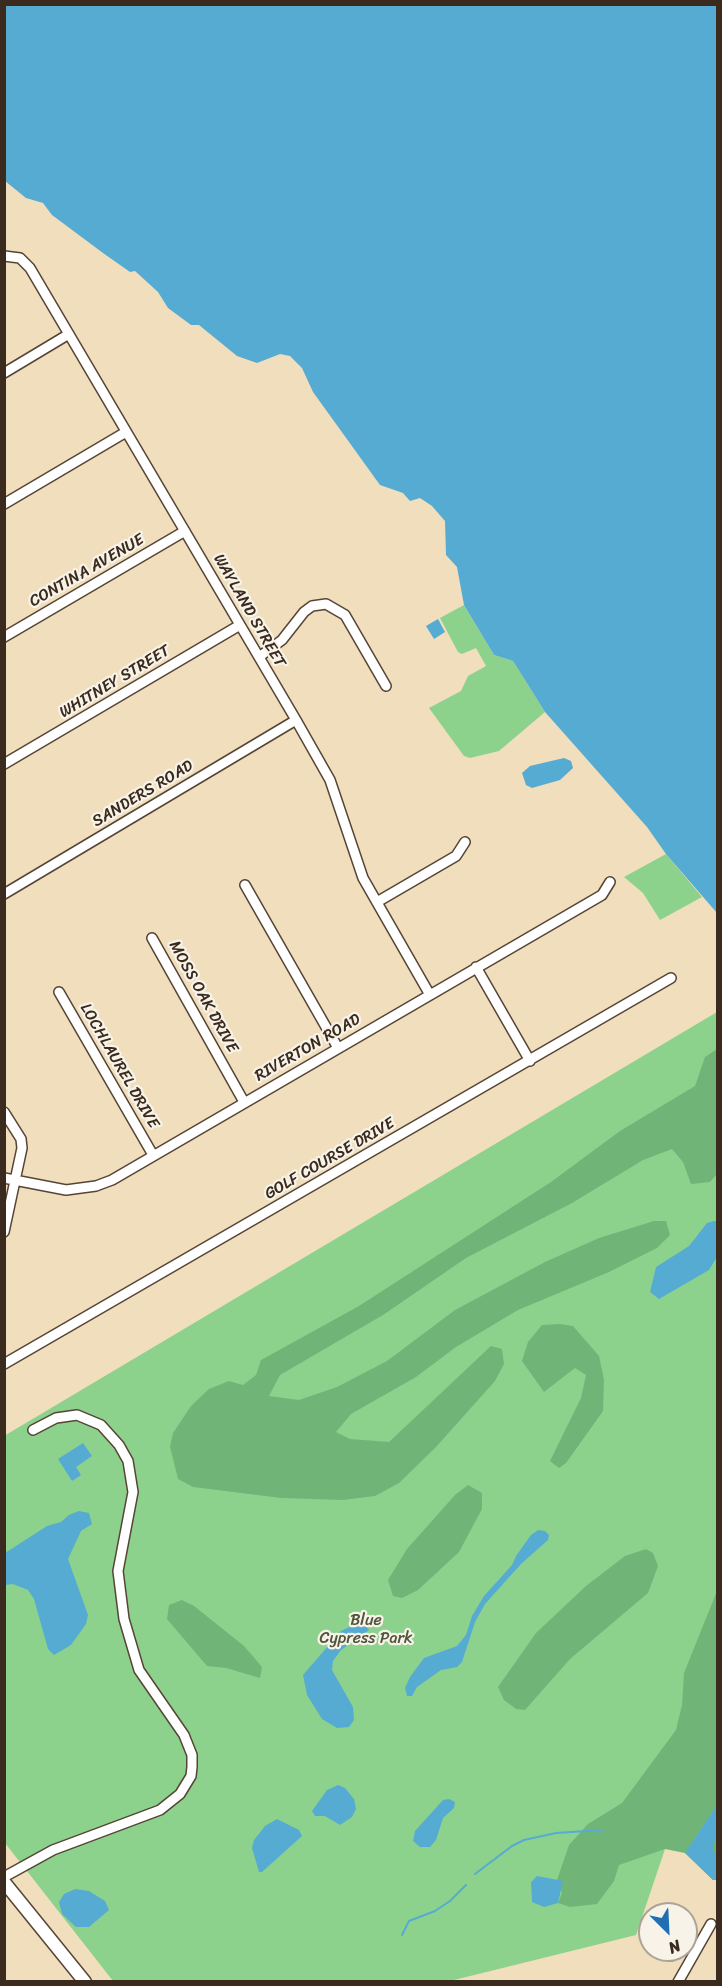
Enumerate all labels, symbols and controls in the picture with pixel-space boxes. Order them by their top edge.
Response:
street label: CONTINA AVENUE [26,530,148,612]
street label: WAYLAND STREET [209,551,289,671]
street label: WHITNEY STREET [56,641,174,723]
street label: SANDERS ROAD [89,756,197,832]
street label: MOSS OAK DRIVE [164,938,242,1056]
street label: LOCHLAUREL DRIVE [75,1000,163,1132]
street label: RIVERTON ROAD [252,1010,364,1086]
street label: GOLF COURSE DRIVE [262,1114,398,1204]
park label: Blue Cypress Park [319,1611,413,1649]
north arrow [638,1902,698,1962]
text: N [664,1932,686,1963]

